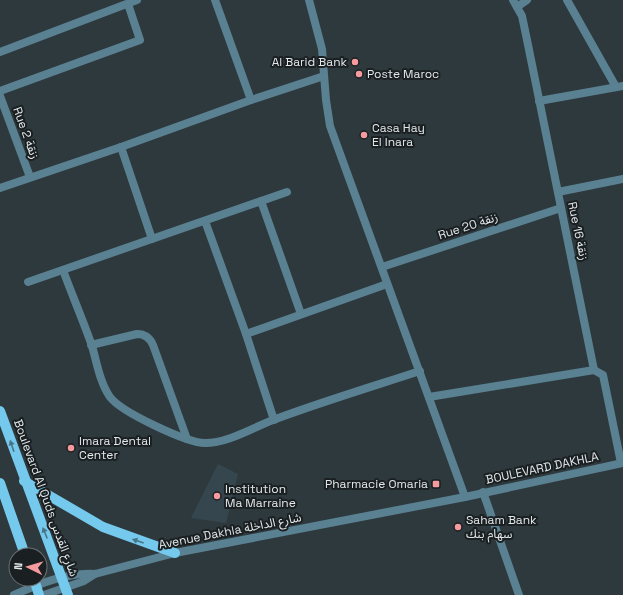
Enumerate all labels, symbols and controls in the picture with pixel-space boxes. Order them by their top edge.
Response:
place label: Al Barid Bank [272,54,348,70]
marker: Al Barid Bank [350,57,360,67]
place label: Poste Maroc [367,66,439,82]
marker: Poste Maroc [354,69,364,79]
street label: Rue 2 زنقة [9,105,43,161]
place label: Casa Hay El Inara [372,120,425,150]
marker: Casa Hay El Inara [359,130,369,140]
street label: Rue 16 زنقة [564,200,592,262]
street label: Rue 20 زنقة [436,209,500,243]
street label: Boulevard Al Quds شارع القدس [9,417,82,579]
place label: Imara Dental Center [79,433,151,463]
one-way arrow [9,439,15,451]
marker: Imara Dental Center [66,443,76,453]
street label: BOULEVARD DAKHLA [484,448,600,488]
place label: Pharmacie Omaria [325,476,428,492]
marker: Pharmacie Omaria [431,479,441,489]
place label: Institution Ma Marraine [225,481,296,511]
marker: Institution Ma Marraine [212,491,222,501]
street label: Avenue Dakhla شارع الداخلة [157,509,303,554]
place label: Saham Bank سهام بنك [466,512,537,543]
marker: Saham Bank سهام بنك [453,522,463,532]
one-way arrow [42,527,48,539]
one-way arrow [131,538,143,544]
north arrow [8,547,48,587]
text: N [11,562,25,570]

